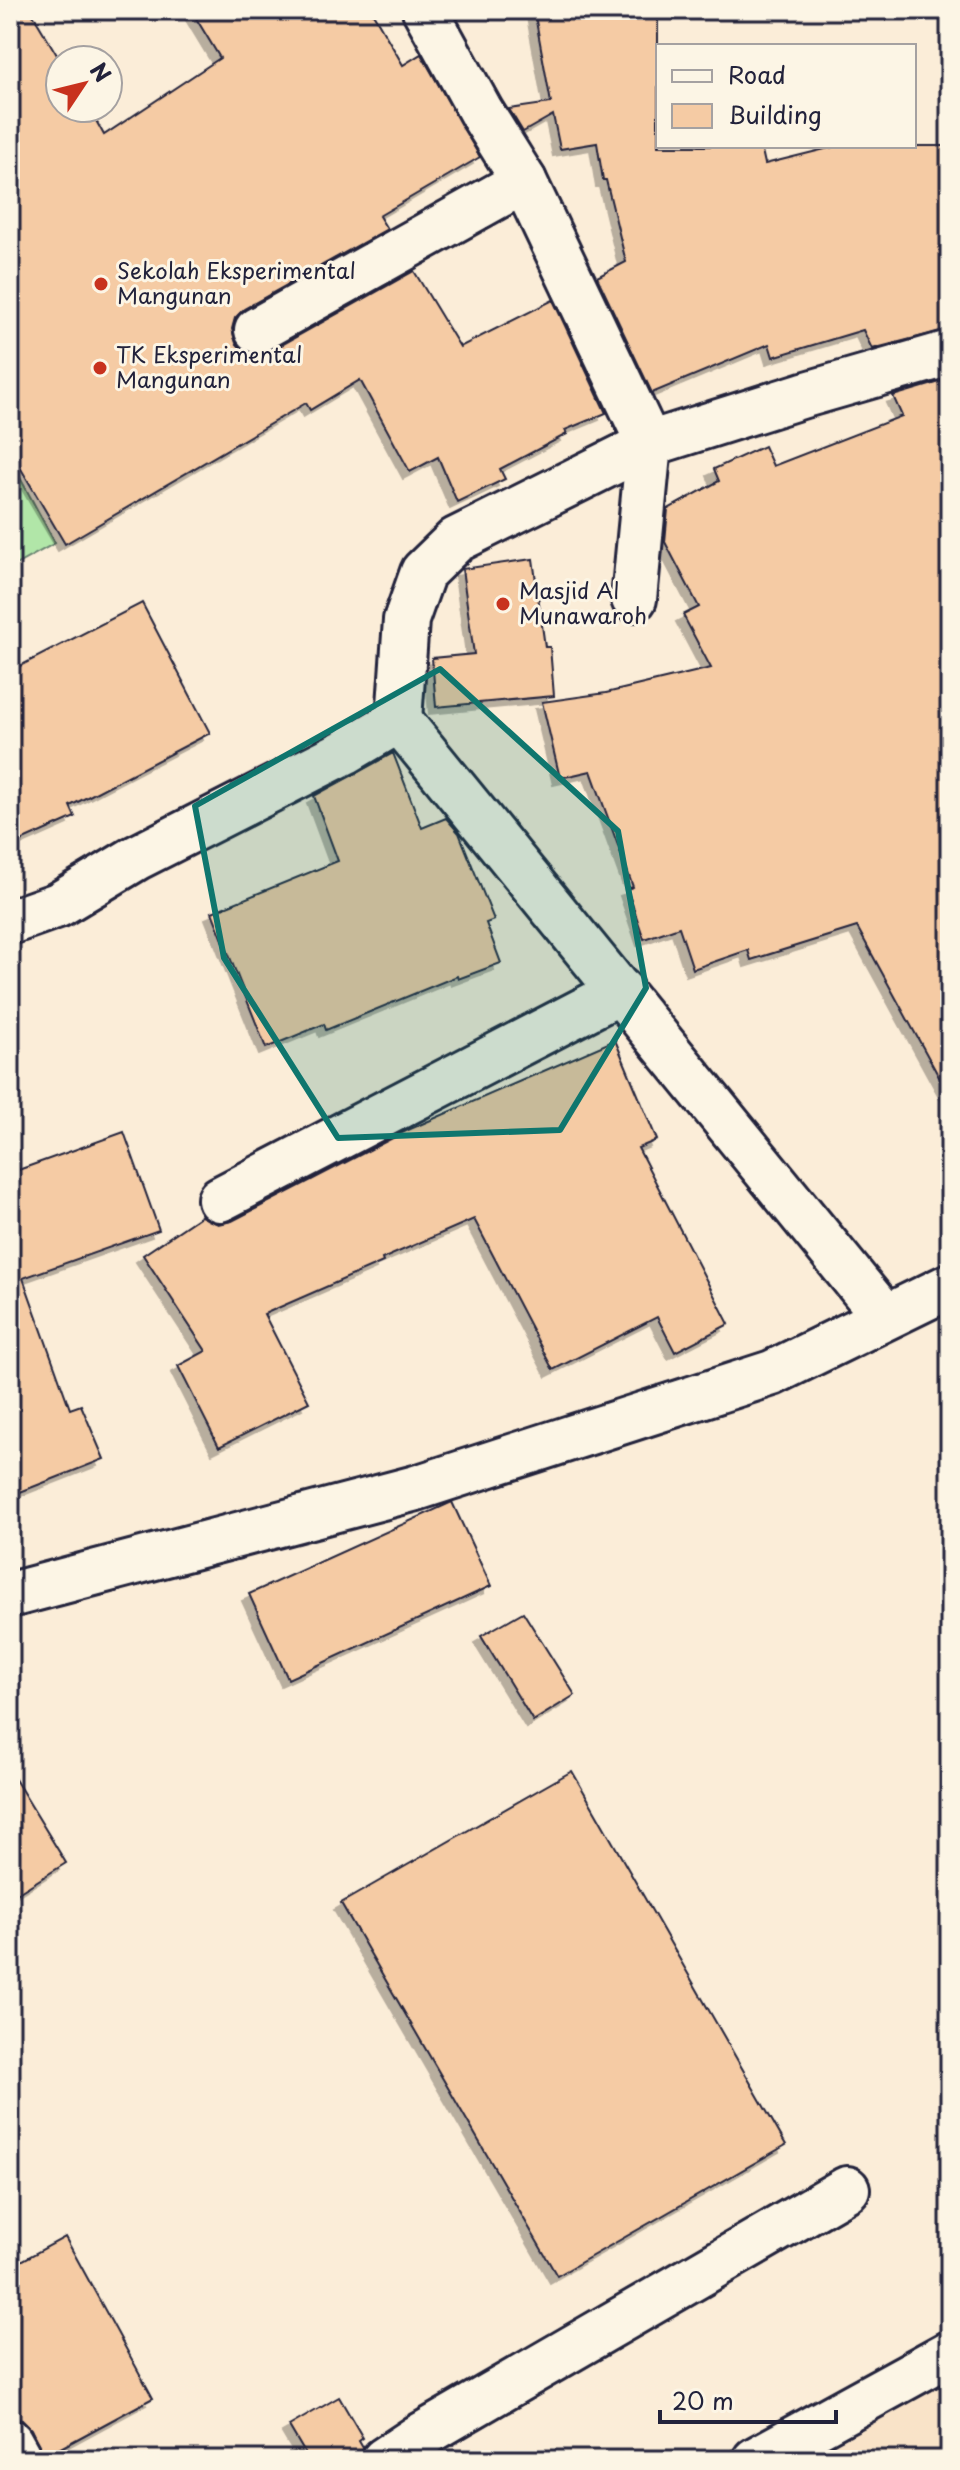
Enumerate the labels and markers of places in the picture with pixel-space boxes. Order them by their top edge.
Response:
place label: Sekolah Eksperimental Mangunan [117,253,356,311]
marker: Sekolah Eksperimental Mangunan [92,275,110,293]
place label: TK Eksperimental Mangunan [116,337,302,395]
marker: TK Eksperimental Mangunan [91,359,109,377]
place label: Masjid Al Munawaroh [519,573,647,631]
marker: Masjid Al Munawaroh [494,595,512,613]

